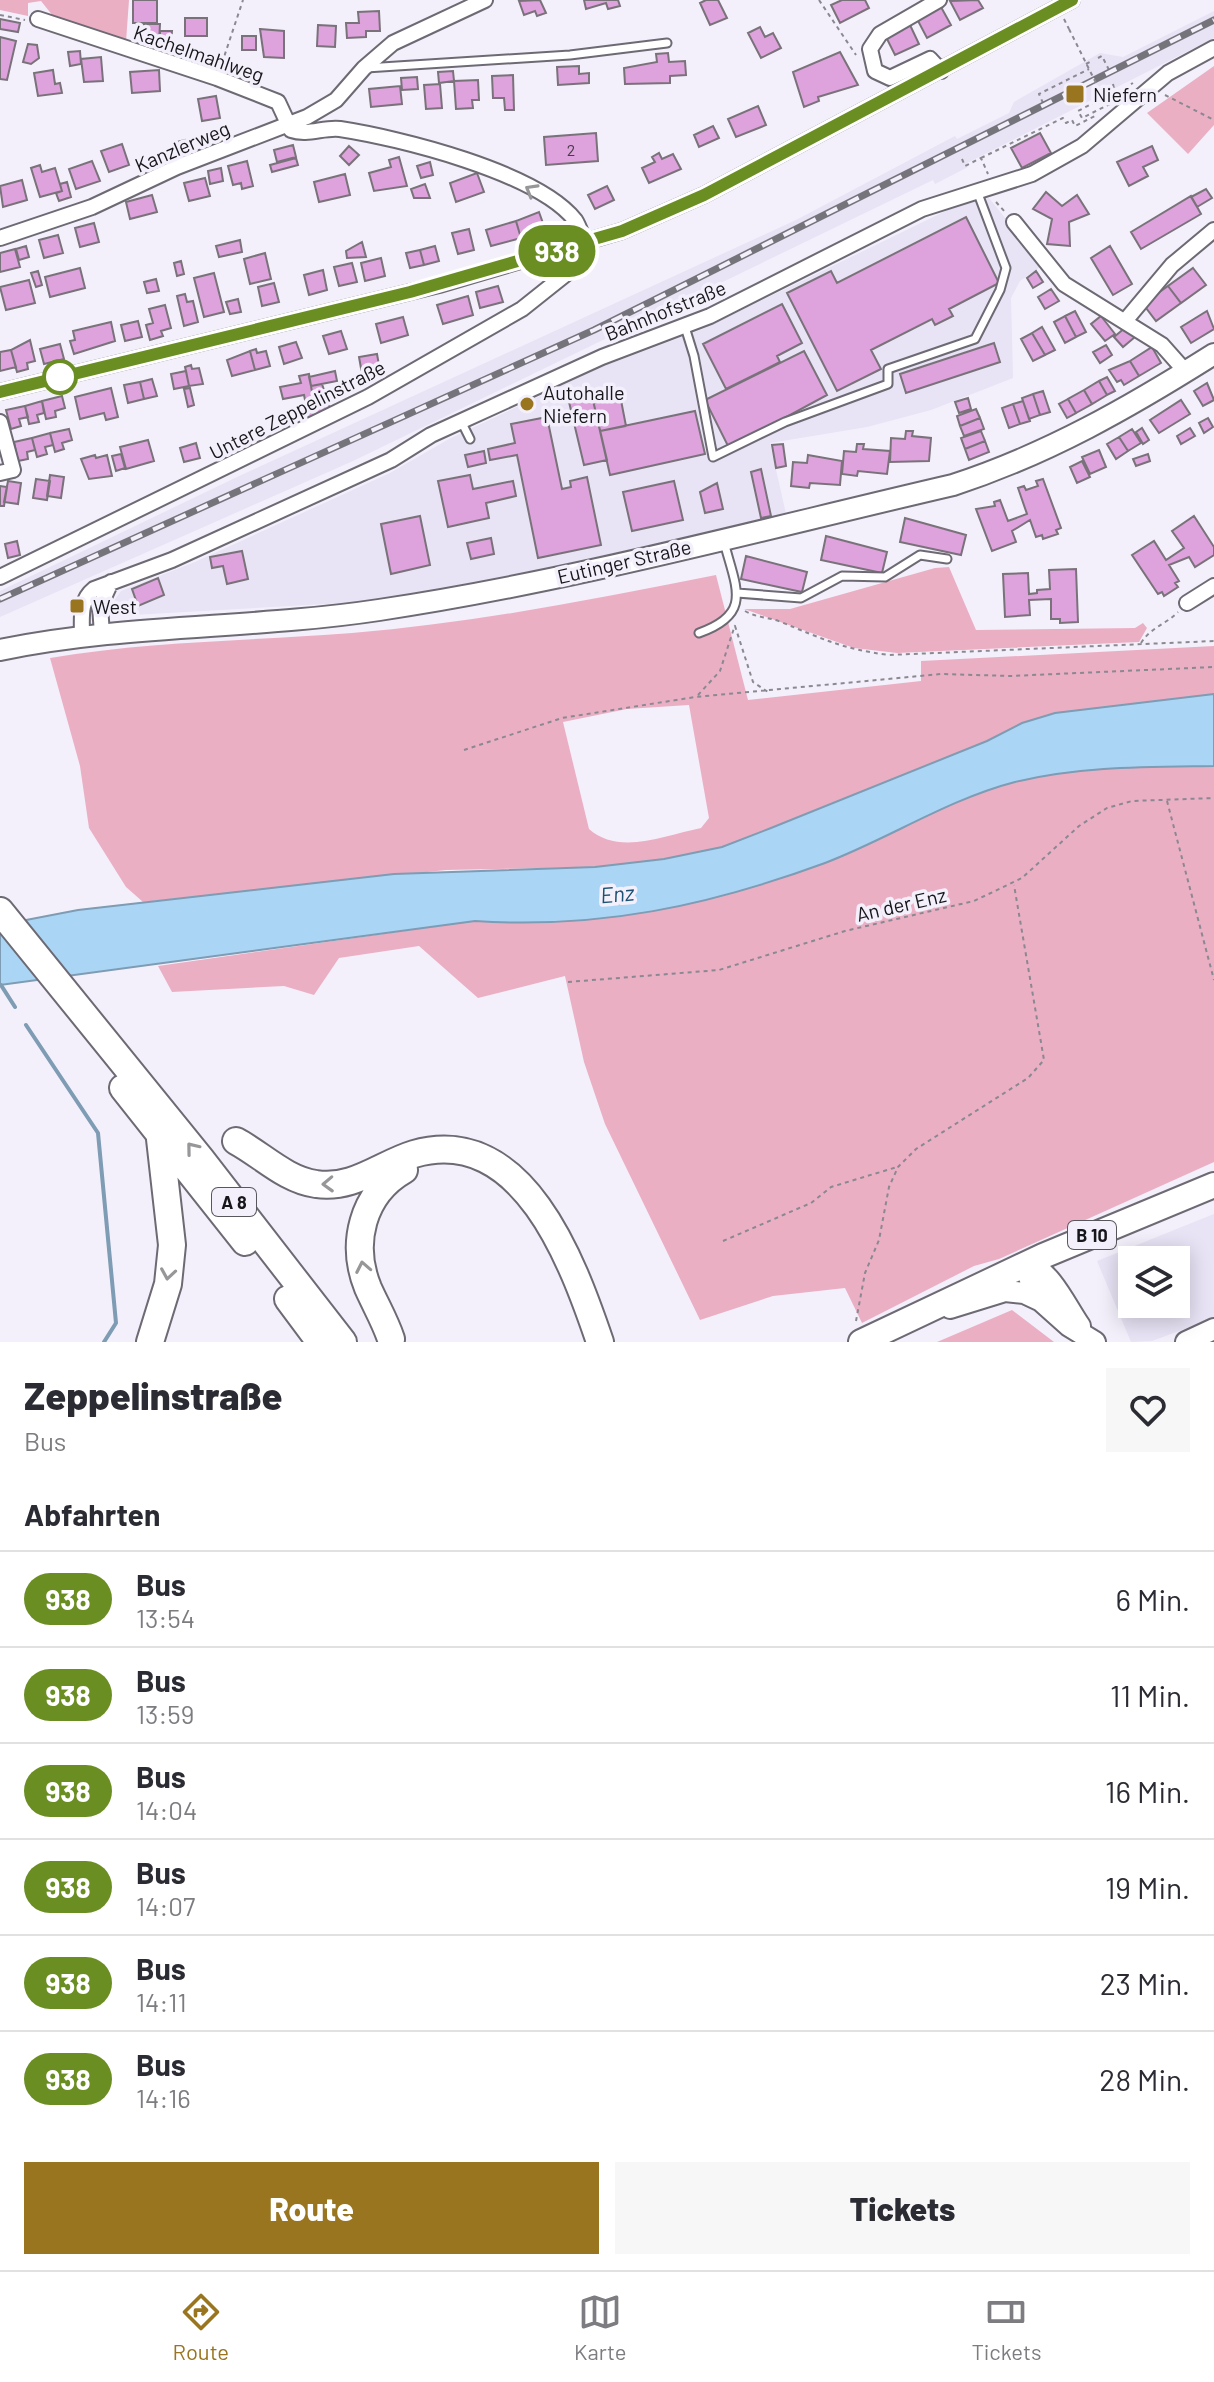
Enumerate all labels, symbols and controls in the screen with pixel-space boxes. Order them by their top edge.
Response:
street label: Kachelmahlweg [131,19,267,87]
place label: Niefern [1093,82,1157,106]
marker: Niefern [1064,83,1086,105]
street label: Kanzlerweg [131,115,233,177]
house number: 2 [567,140,575,159]
one-way arrow [525,184,540,200]
line badge: 938 [511,225,603,277]
text: 938 [534,234,580,268]
street label: Bahnhofstraße [601,275,729,345]
street label: Untere Zeppelinstraße [205,354,389,464]
unlabelled marker [43,360,77,394]
place label: Autohalle Niefern [543,380,625,427]
marker: Autohalle Niefern [518,395,536,413]
street label: Eutinger Straße [555,534,693,588]
place label: West [93,594,137,618]
marker: West [68,597,86,615]
water label: Enz [599,879,636,907]
street label: An der Enz [854,882,948,926]
one-way arrow [187,1143,202,1157]
one-way arrow [321,1175,334,1192]
road number: A 8 [212,1188,256,1216]
road number: B 10 [1068,1221,1116,1249]
map controls [1118,1246,1190,1318]
button: layers [1118,1246,1190,1318]
one-way arrow [356,1260,373,1274]
one-way arrow [160,1267,177,1281]
button: heart [1106,1368,1190,1452]
text: Zeppelinstraße [24,1372,283,1418]
text: Bus [24,1425,66,1456]
text: Abfahrten [24,1496,160,1532]
text: Bus [136,1566,186,1602]
text: 6 Min. [1116,1581,1190,1617]
text: 938 [45,1582,91,1616]
text: 13:54 [136,1602,195,1633]
text: Bus [136,1662,186,1698]
text: 11 Min. [1110,1677,1190,1713]
text: 938 [45,1678,91,1712]
text: 13:59 [136,1698,194,1729]
text: Bus [136,1758,186,1794]
text: 16 Min. [1105,1773,1190,1809]
text: 938 [45,1774,91,1808]
text: 14:04 [136,1794,197,1825]
text: Bus [136,1854,186,1890]
text: 19 Min. [1105,1869,1190,1905]
text: 938 [45,1870,91,1904]
text: 14:07 [136,1890,195,1921]
text: Bus [136,1950,186,1986]
text: 23 Min. [1100,1965,1190,2001]
text: 938 [45,1966,91,2000]
text: 14:11 [136,1986,187,2017]
text: Bus [136,2046,186,2082]
text: 28 Min. [1099,2061,1190,2097]
text: 938 [45,2062,91,2096]
text: 14:16 [136,2082,191,2113]
button: Route [24,2162,599,2254]
button: Tickets [615,2162,1190,2254]
tab: Route [172,2290,229,2364]
tab: Karte [574,2290,626,2364]
tab: Tickets [971,2290,1041,2364]

